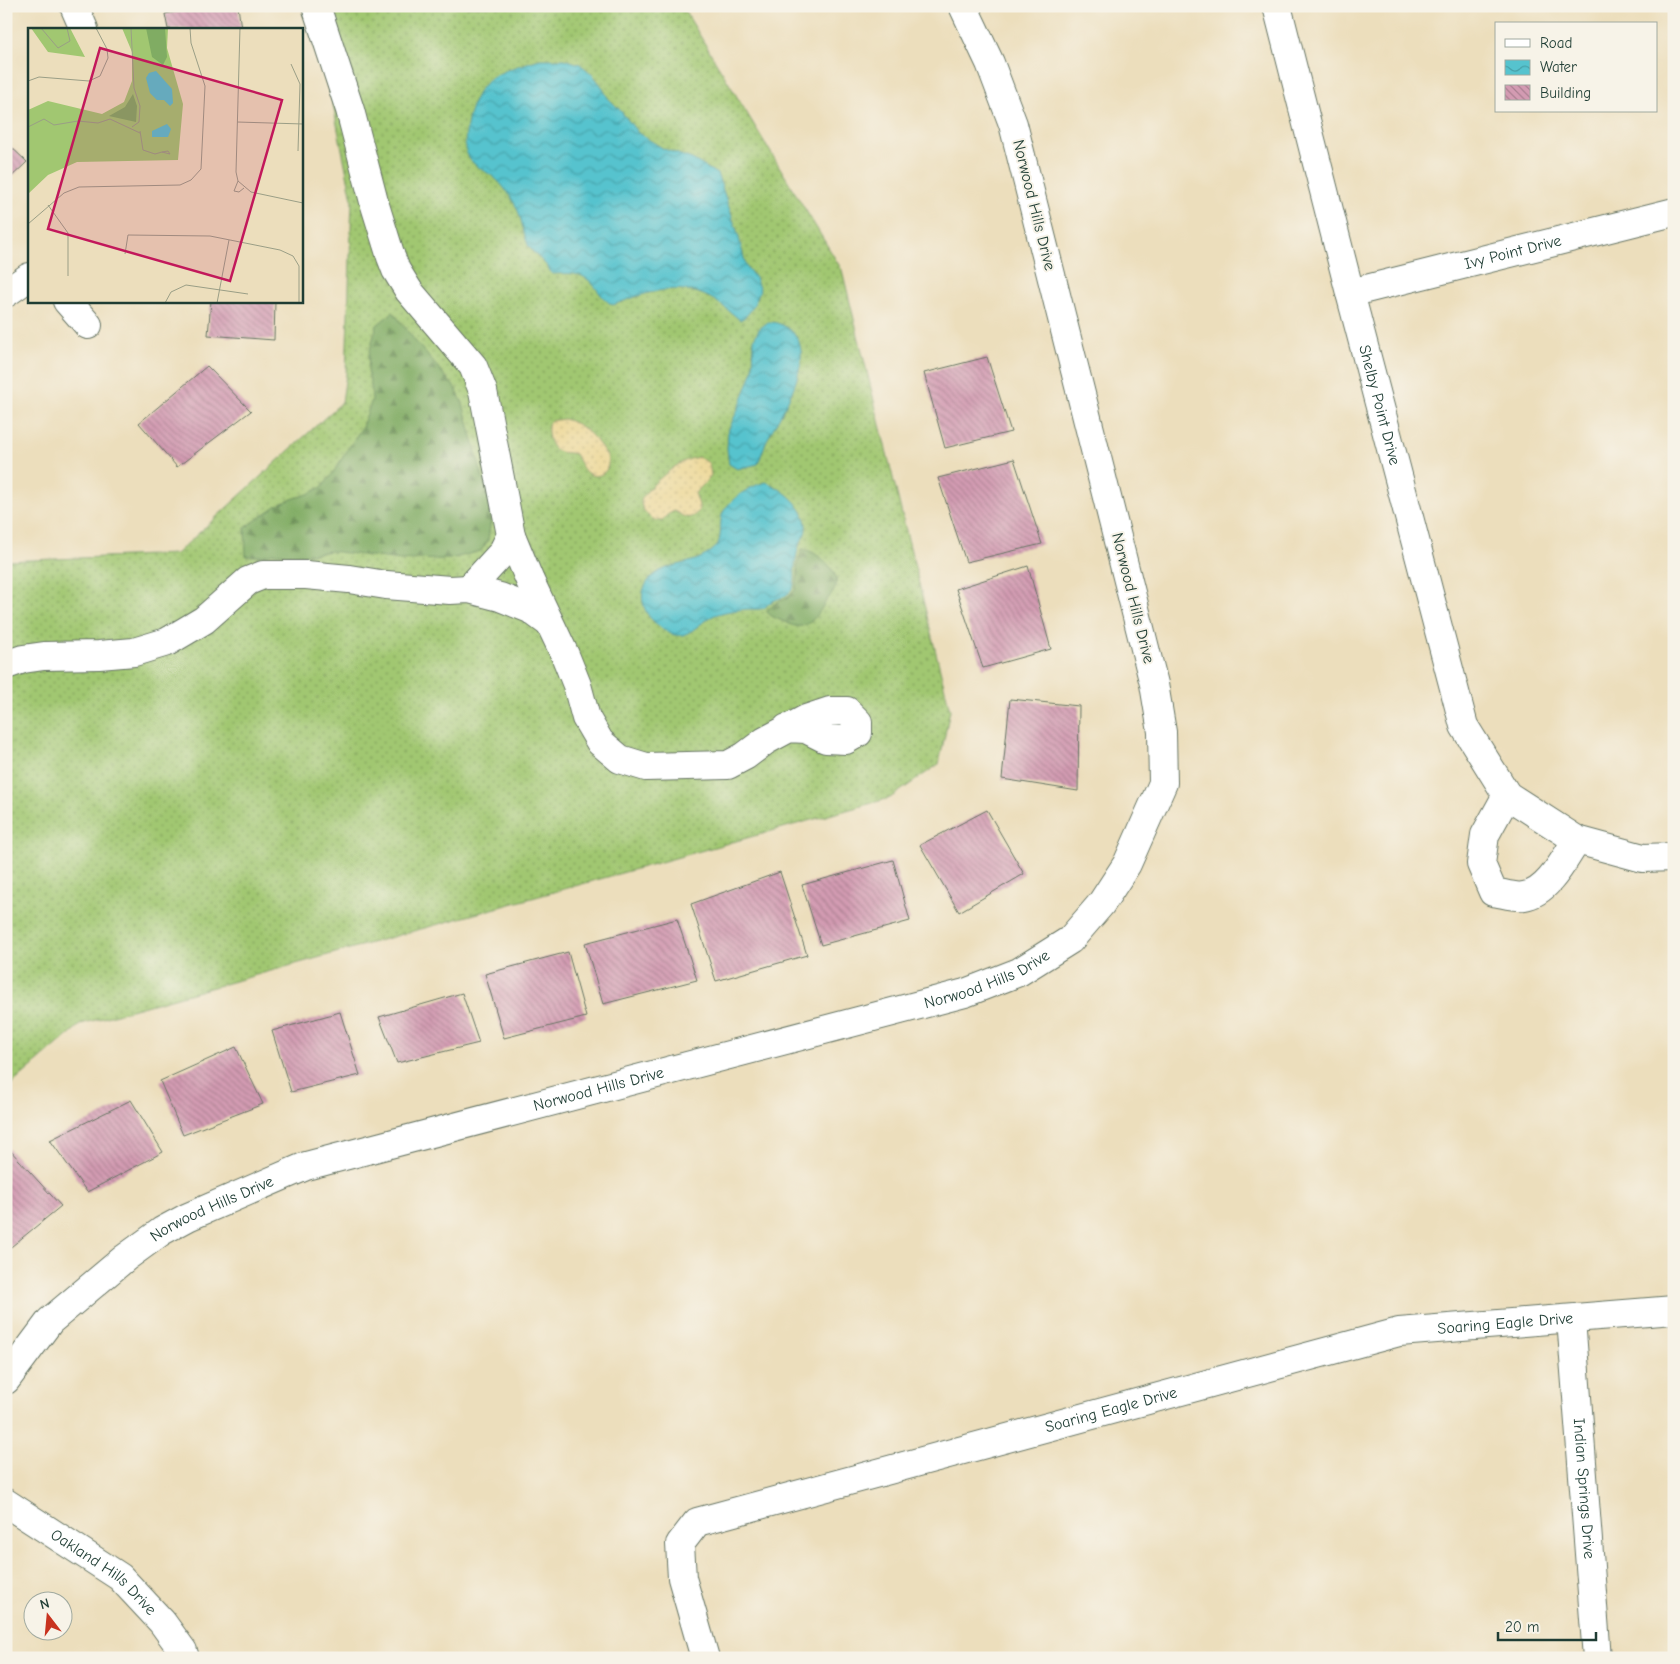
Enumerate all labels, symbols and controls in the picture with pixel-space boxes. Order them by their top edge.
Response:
legend [1495,22,1658,112]
inset map [28,28,302,302]
text: Road [1540,34,1572,52]
text: Water [1540,58,1577,76]
text: Building [1540,84,1591,102]
street label: Norwood Hills Drive [1009,138,1059,272]
street label: Ivy Point Drive [1463,231,1563,273]
street label: Shelby Point Drive [1355,343,1404,467]
street label: Norwood Hills Drive [1108,531,1158,665]
street label: Norwood Hills Drive [922,946,1053,1012]
street label: Norwood Hills Drive [531,1063,666,1115]
street label: Norwood Hills Drive [147,1172,276,1246]
street label: Soaring Eagle Drive [1437,1309,1574,1338]
street label: Soaring Eagle Drive [1043,1383,1179,1436]
street label: Indian Springs Drive [1570,1418,1598,1559]
street label: Oakland Hills Drive [47,1526,160,1619]
north arrow [22,1592,72,1642]
text: N [38,1595,51,1613]
scale bar [1498,1609,1595,1641]
text: 20 m [1505,1618,1539,1636]

